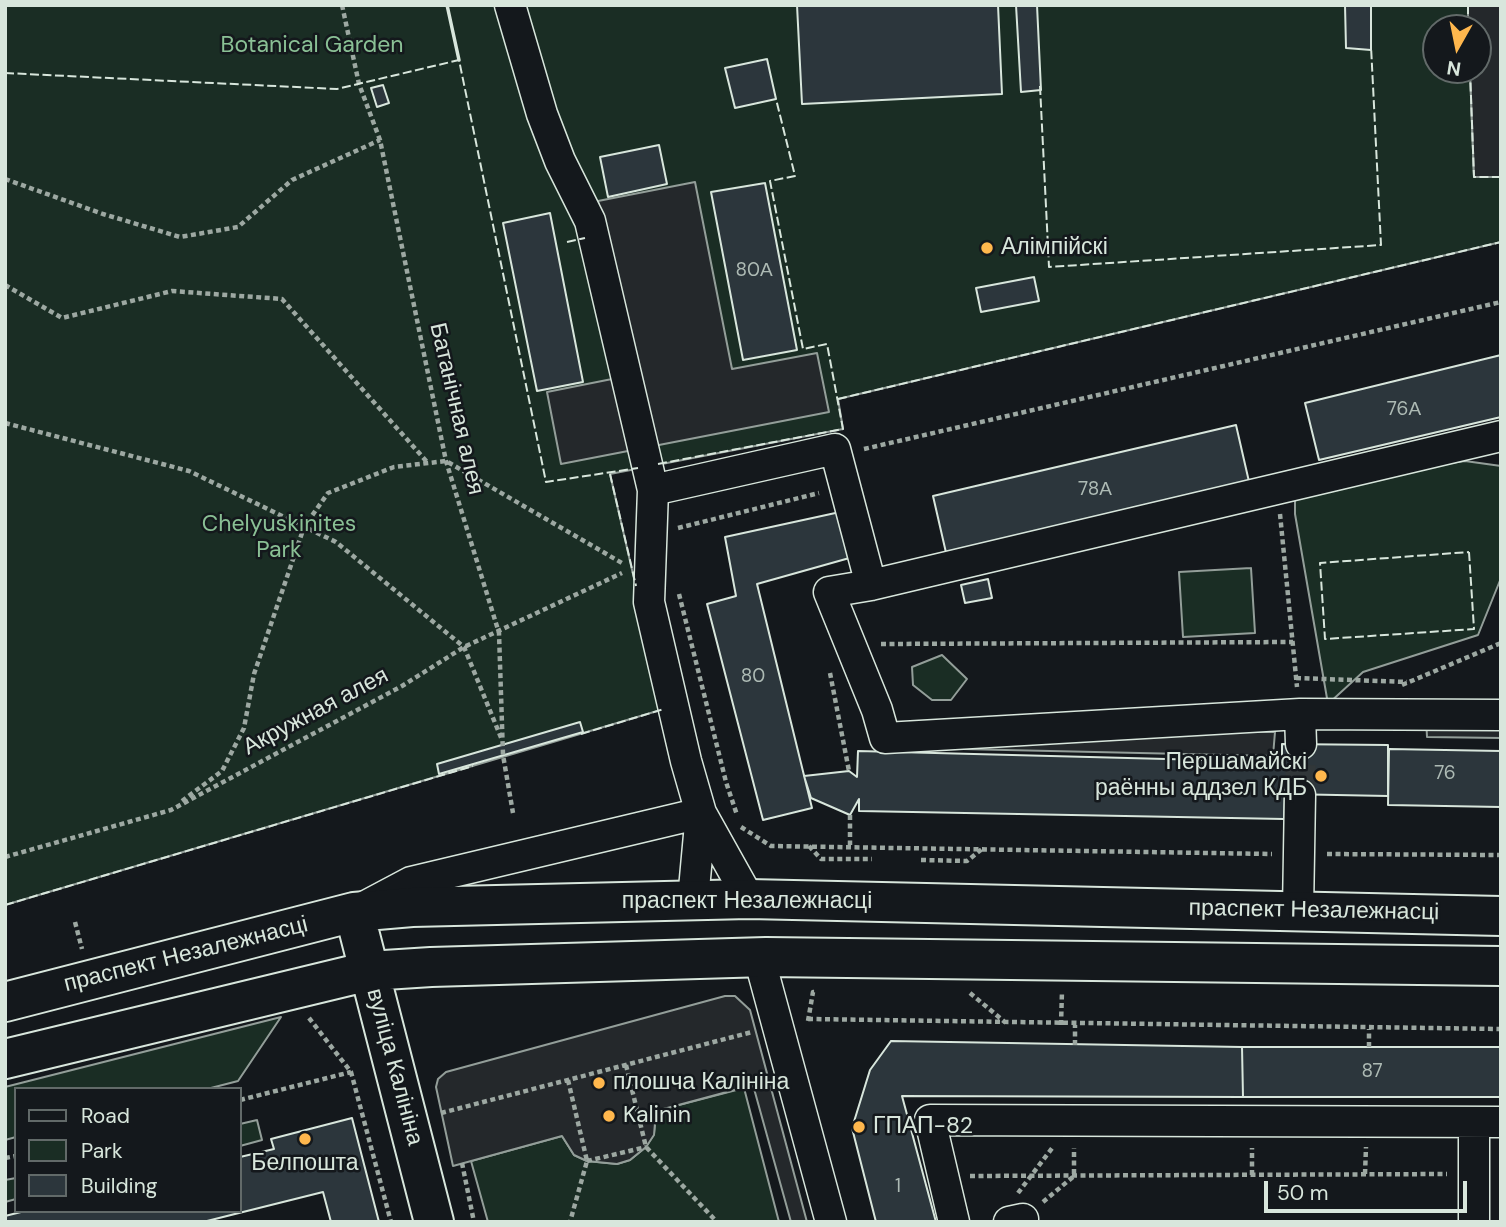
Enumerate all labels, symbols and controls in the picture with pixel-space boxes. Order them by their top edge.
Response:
north arrow [1422,14,1492,84]
park label: Botanical Garden [221,32,403,60]
text: N [1445,55,1463,82]
place label: Алімпійскі [1001,234,1108,262]
marker: Алімпійскі [979,240,995,256]
house number: 80А [735,260,773,282]
street label: Батанічная алея [423,320,489,498]
house number: 76А [1387,399,1421,421]
house number: 78А [1078,479,1112,501]
park label: Chelyuskinites Park [202,511,356,565]
street label: Акружная алея [239,662,393,762]
house number: 80 [741,666,765,688]
place label: Першамайскі раённы аддзел КДБ [1095,749,1307,803]
house number: 76 [1434,763,1456,785]
marker: Першамайскі раённы аддзел КДБ [1313,768,1329,784]
street label: праспект Незалежнасці [622,888,872,916]
street label: праспект Незалежнасці [1188,895,1440,927]
street label: праспект Незалежнасці [61,911,311,999]
street label: вуліца Калініна [360,986,428,1148]
house number: 87 [1361,1061,1383,1083]
place label: плошча Калініна [613,1069,789,1097]
marker: плошча Калініна [591,1075,607,1091]
legend [14,1087,242,1213]
text: Road [81,1102,130,1130]
place label: Kalinin [623,1102,691,1130]
marker: Kalinin [601,1108,617,1124]
place label: ГПАП-82 [873,1113,973,1141]
marker: ГПАП-82 [851,1119,867,1135]
marker: Белпошта [297,1131,313,1147]
text: Park [81,1137,122,1165]
place label: Белпошта [251,1150,359,1178]
scale bar [1268,1168,1471,1212]
text: Building [81,1172,157,1200]
house number: 1 [895,1176,901,1198]
text: 50 m [1277,1179,1328,1207]

